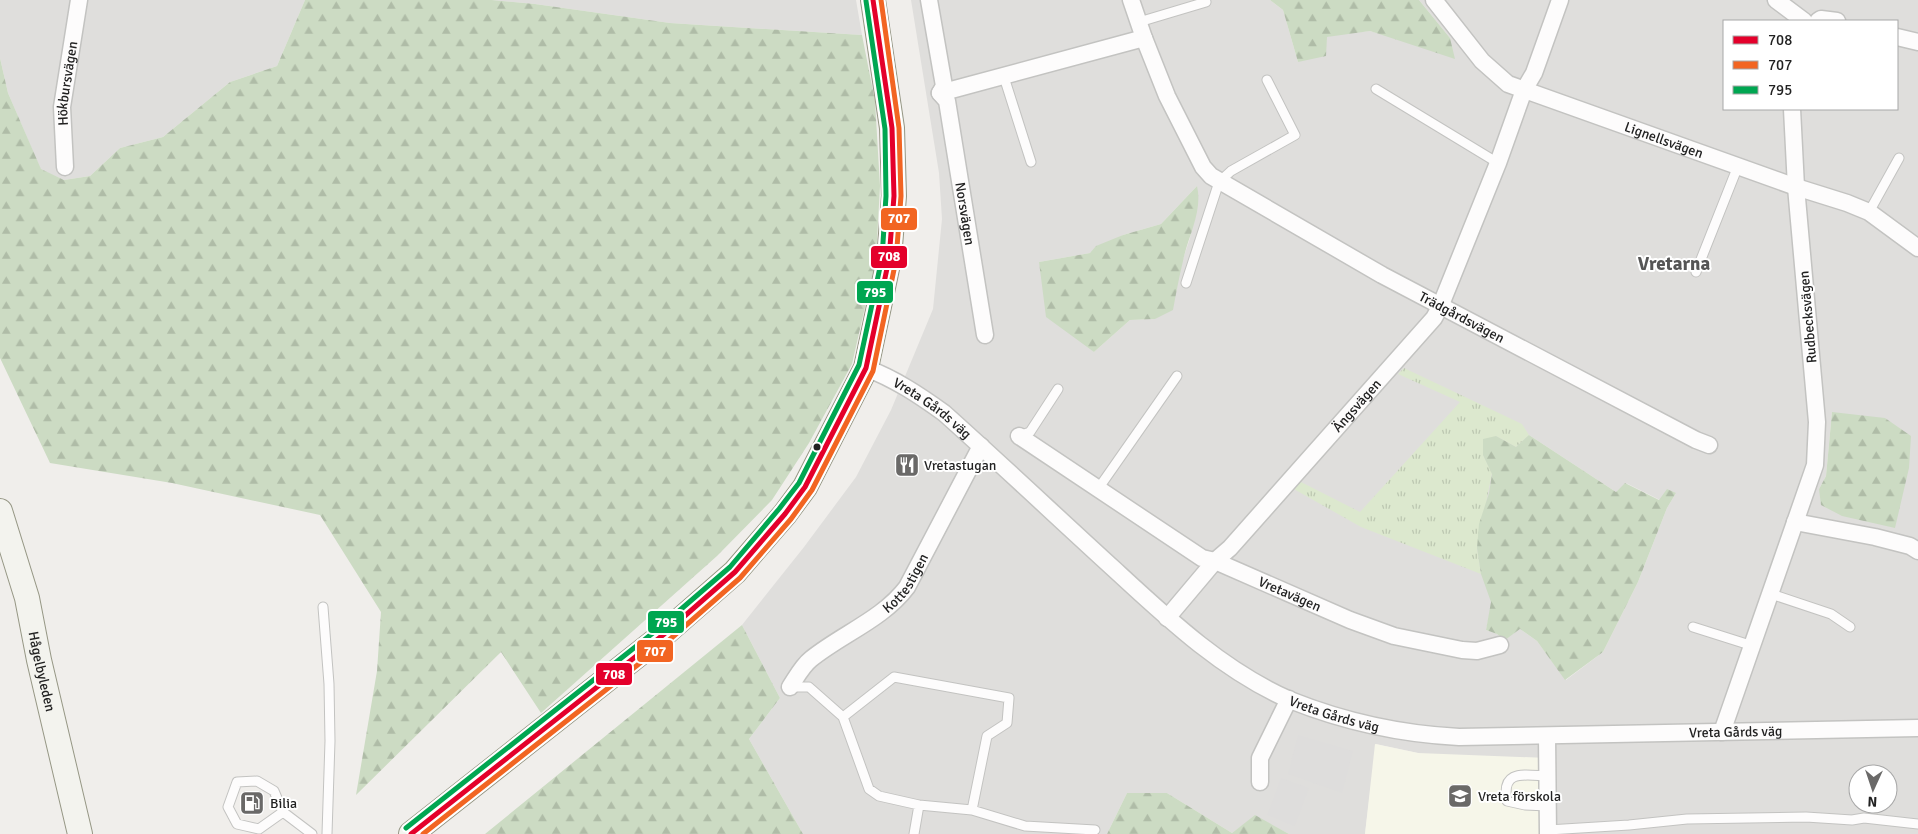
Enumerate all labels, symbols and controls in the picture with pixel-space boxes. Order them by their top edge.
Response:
legend [1723,20,1898,110]
text: 708 [1768,31,1792,49]
street label: Hökbursvägen [53,40,81,126]
text: 707 [1768,56,1792,74]
text: 795 [1768,81,1792,99]
street label: Lignellsvägen [1622,118,1706,162]
street label: Norsvägen [952,181,979,246]
line badge: 707 [880,207,918,231]
text: 707 [888,210,911,227]
line badge: 708 [870,245,908,269]
text: 708 [878,248,901,265]
district label: Vretarna [1638,252,1710,276]
street label: Rudbecksvägen [1795,270,1821,364]
line badge: 795 [856,280,894,304]
text: 795 [864,284,886,301]
street label: Trädgårdsvägen [1416,288,1508,346]
street label: Vreta Gårds väg [890,374,975,442]
street label: Ängsvägen [1329,375,1384,435]
unlabelled marker [812,442,822,452]
restaurant icon: Vretastugan [894,452,920,478]
place label: Vretastugan [924,457,996,474]
street label: Kottestigen [879,550,932,616]
street label: Vretavägen [1256,573,1324,615]
line badge: 795 [647,610,685,634]
text: 795 [655,614,677,631]
street label: Hågelbyleden [25,630,59,713]
line badge: 707 [636,639,674,663]
text: 707 [644,643,667,660]
line badge: 708 [595,662,633,686]
text: 708 [603,666,626,683]
street label: Vreta Gårds väg [1287,692,1381,735]
street label: Vreta Gårds väg [1689,722,1782,741]
north arrow [1848,764,1898,814]
school or university icon: Vreta förskola [1447,783,1473,809]
place label: Vreta förskola [1478,788,1561,805]
fuel station icon: Bilia [239,790,265,816]
text: N [1867,793,1878,810]
place label: Bilia [270,795,297,812]

